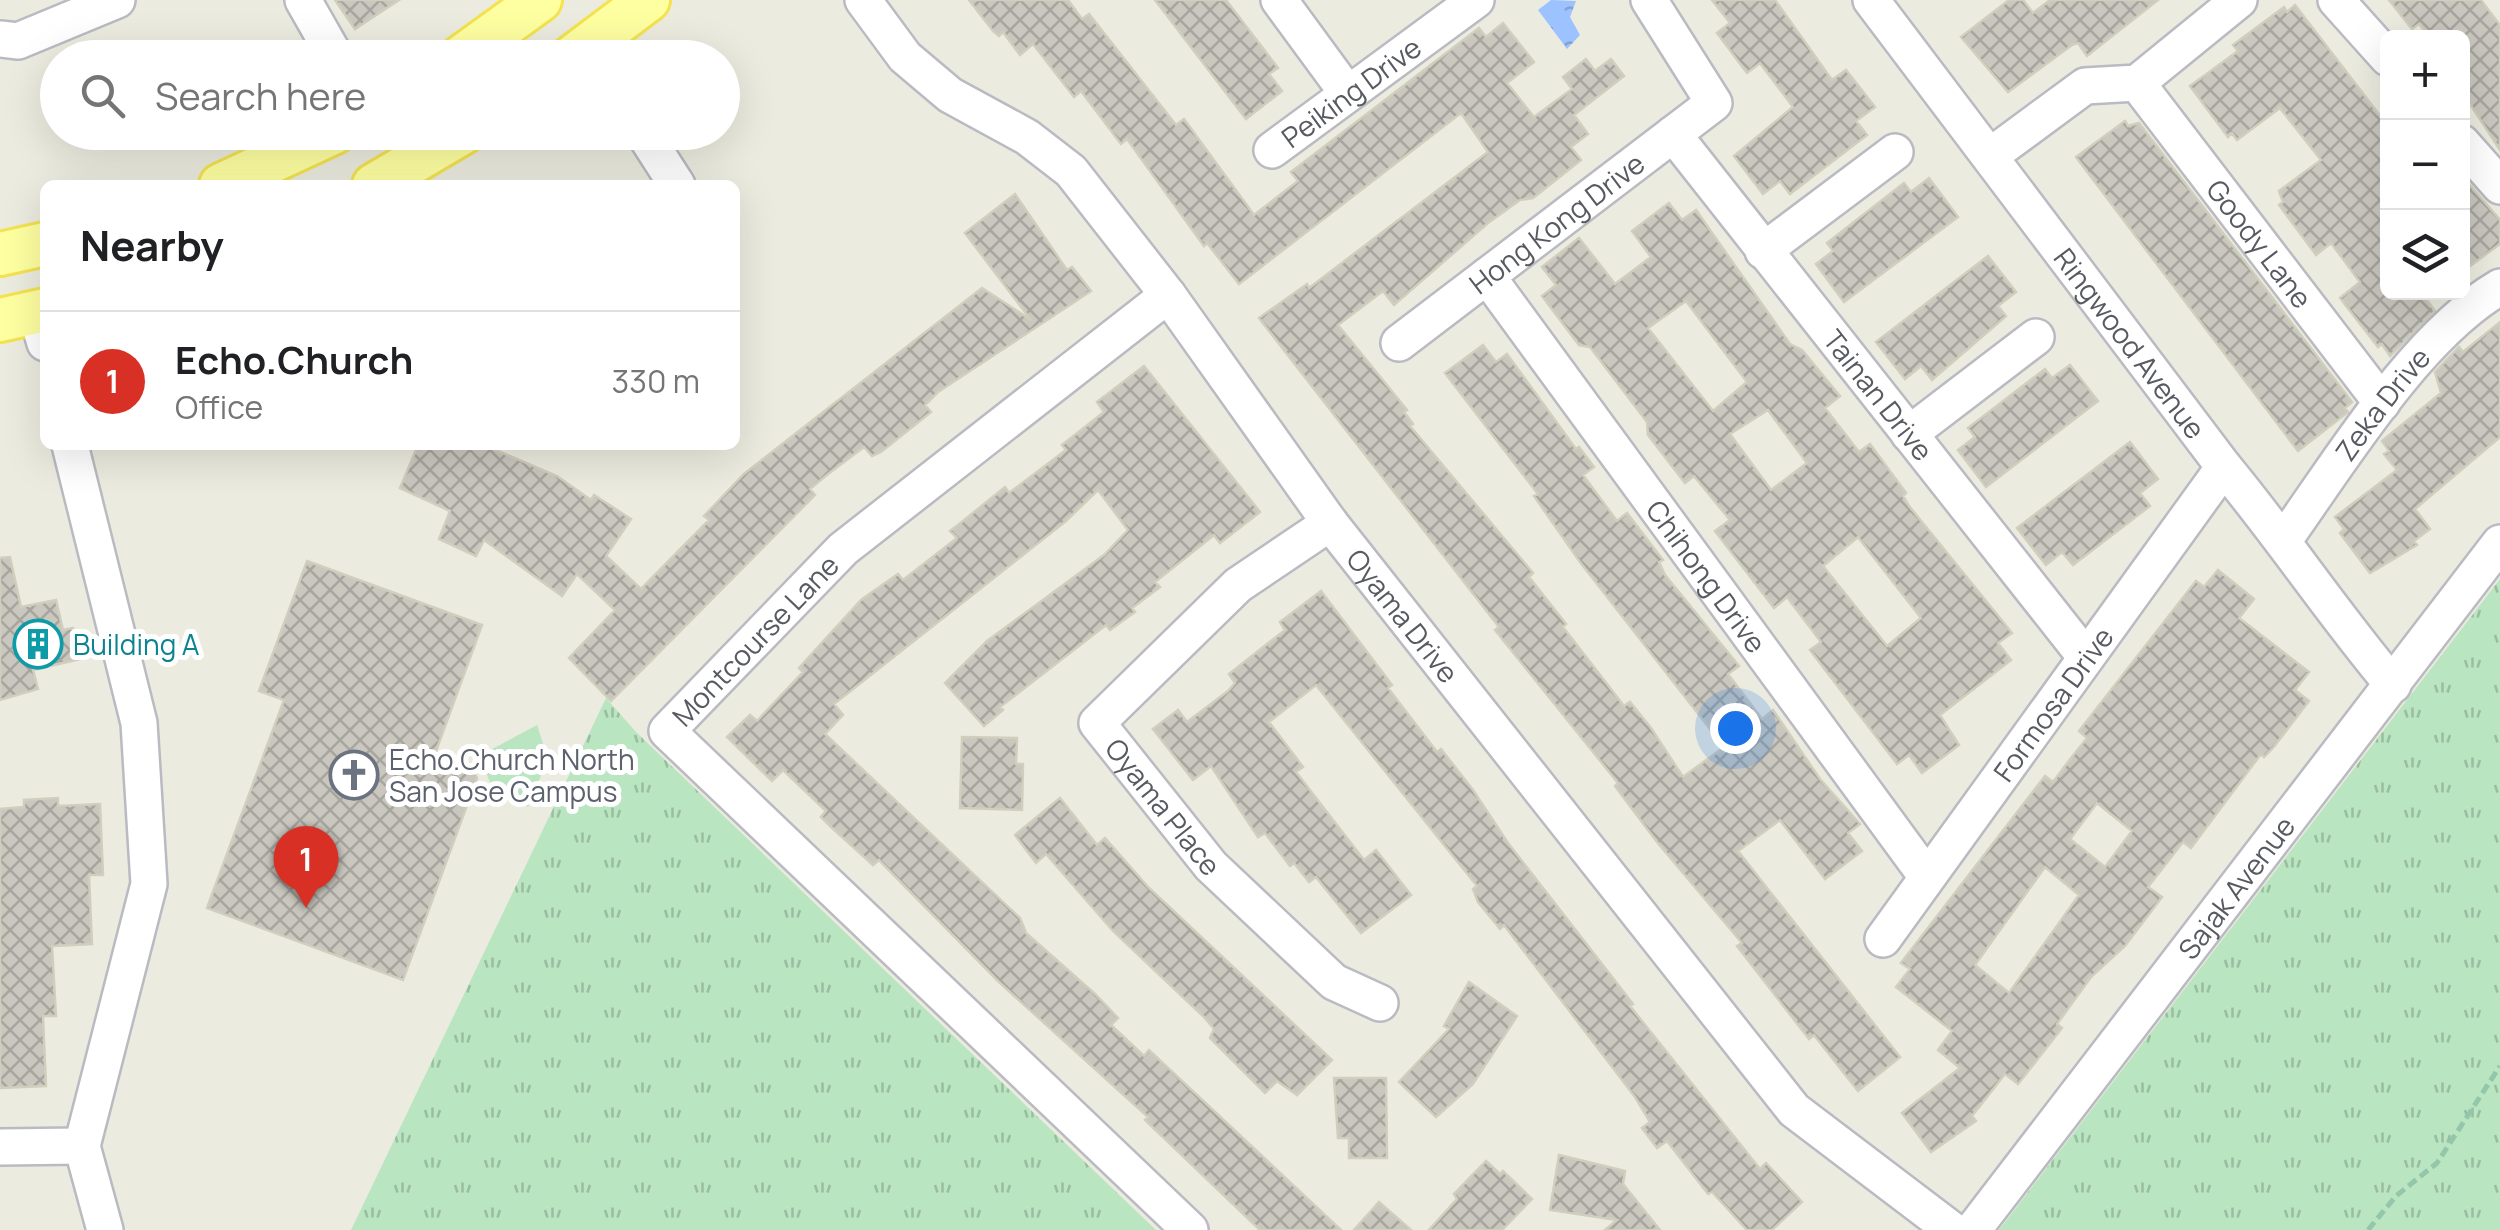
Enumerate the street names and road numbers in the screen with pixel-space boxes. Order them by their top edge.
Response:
street label: Peiking Drive [1273,28,1428,156]
street label: Hong Kong Drive [1461,144,1652,302]
street label: Goody Lane [2198,171,2321,316]
street label: Ringwood Avenue [2046,240,2215,446]
street label: Tainan Drive [1815,321,1942,468]
street label: Zeka Drive [2326,339,2438,468]
street label: Chihong Drive [1638,492,1775,660]
street label: Oyama Drive [1338,541,1468,690]
street label: Montcourse Lane [663,546,847,734]
street label: Formosa Drive [1984,619,2121,789]
street label: Oyama Place [1097,730,1230,883]
street label: Sajak Avenue [2169,808,2303,967]

